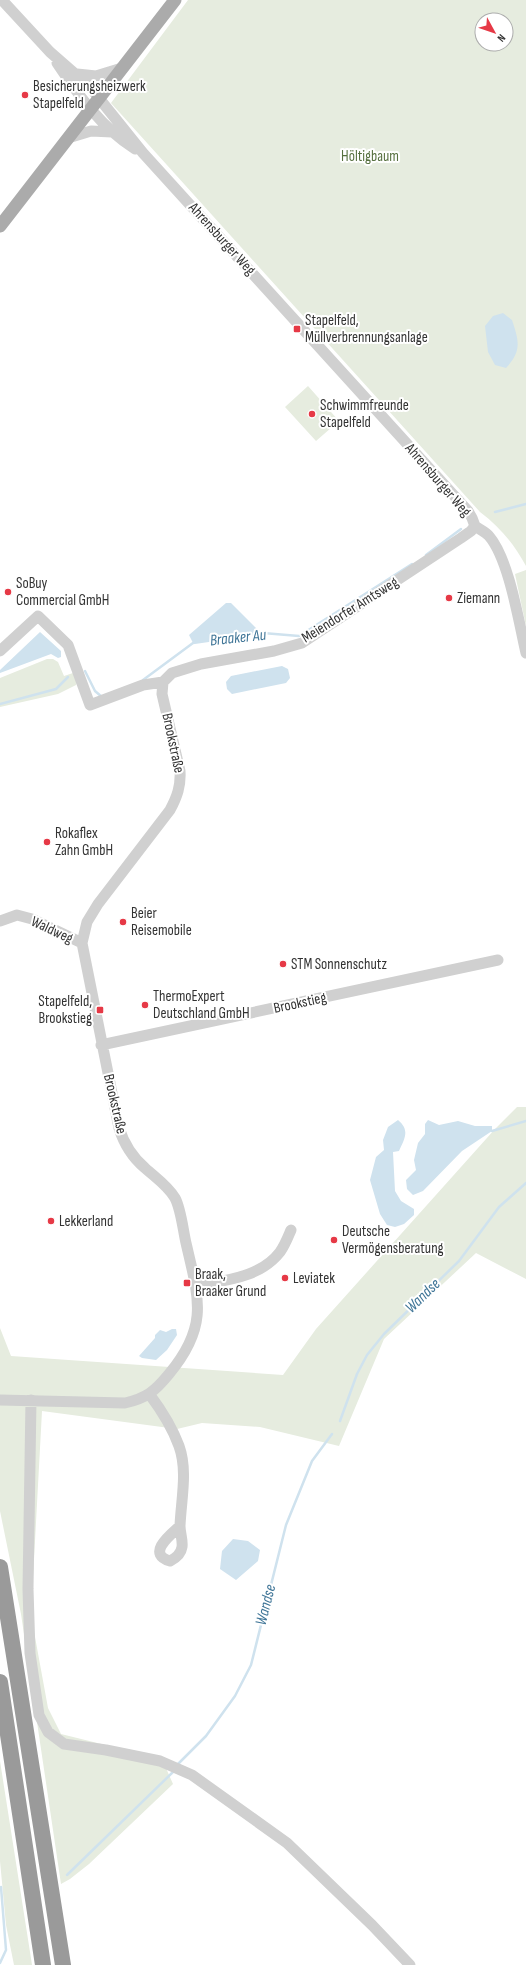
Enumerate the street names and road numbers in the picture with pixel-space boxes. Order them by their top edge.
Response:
street label: Ahrensburger Weg [184,198,260,279]
street label: Ahrensburger Weg [400,438,475,521]
street label: Meiendorfer Amtsweg [298,573,402,647]
street label: Brookstraße [157,711,189,775]
street label: Waldweg [28,912,76,948]
street label: Brookstieg [272,988,328,1018]
street label: Brookstraße [99,1072,131,1136]

